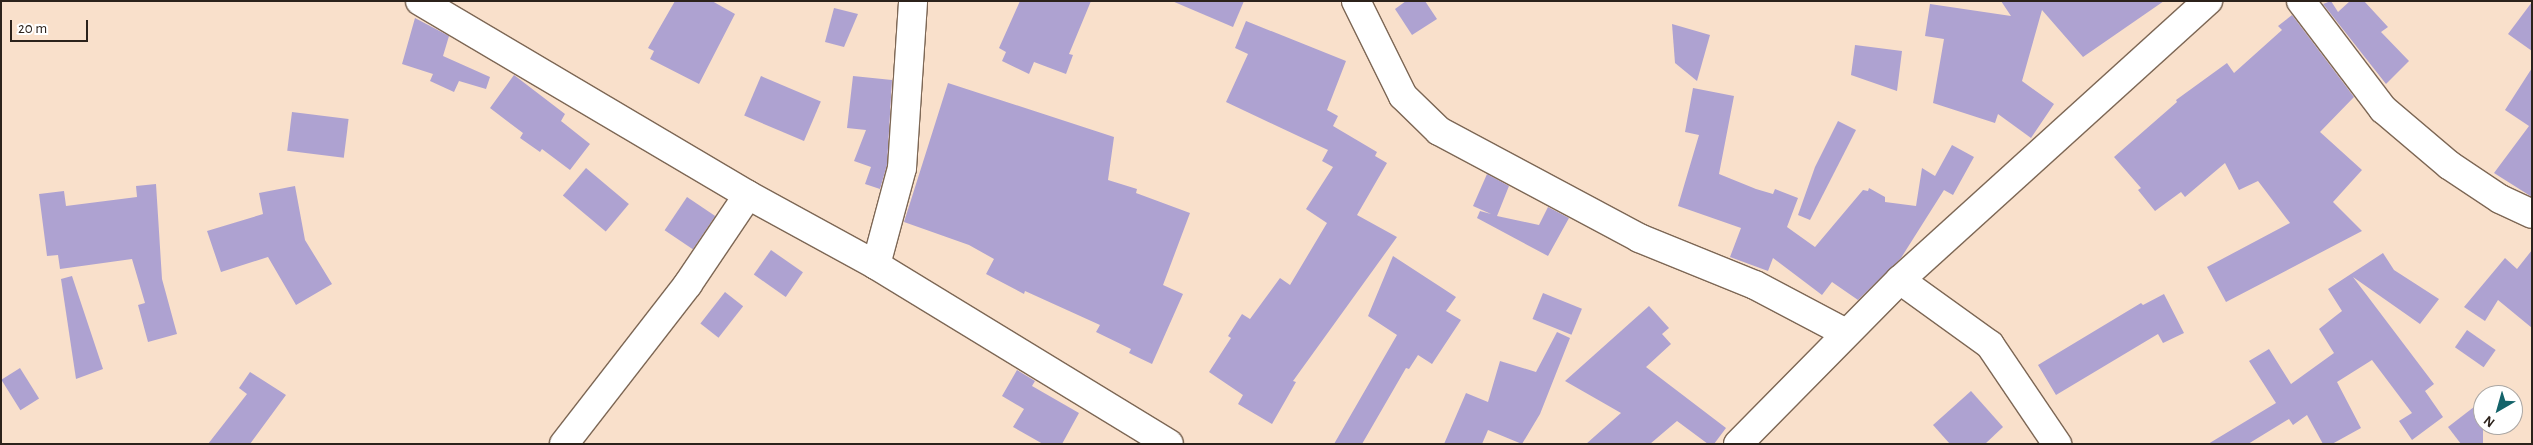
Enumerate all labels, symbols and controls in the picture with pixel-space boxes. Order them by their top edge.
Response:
scale bar [12,10,90,42]
text: 20 m [18,21,47,36]
north arrow [2473,385,2523,435]
text: N [2481,413,2498,430]

